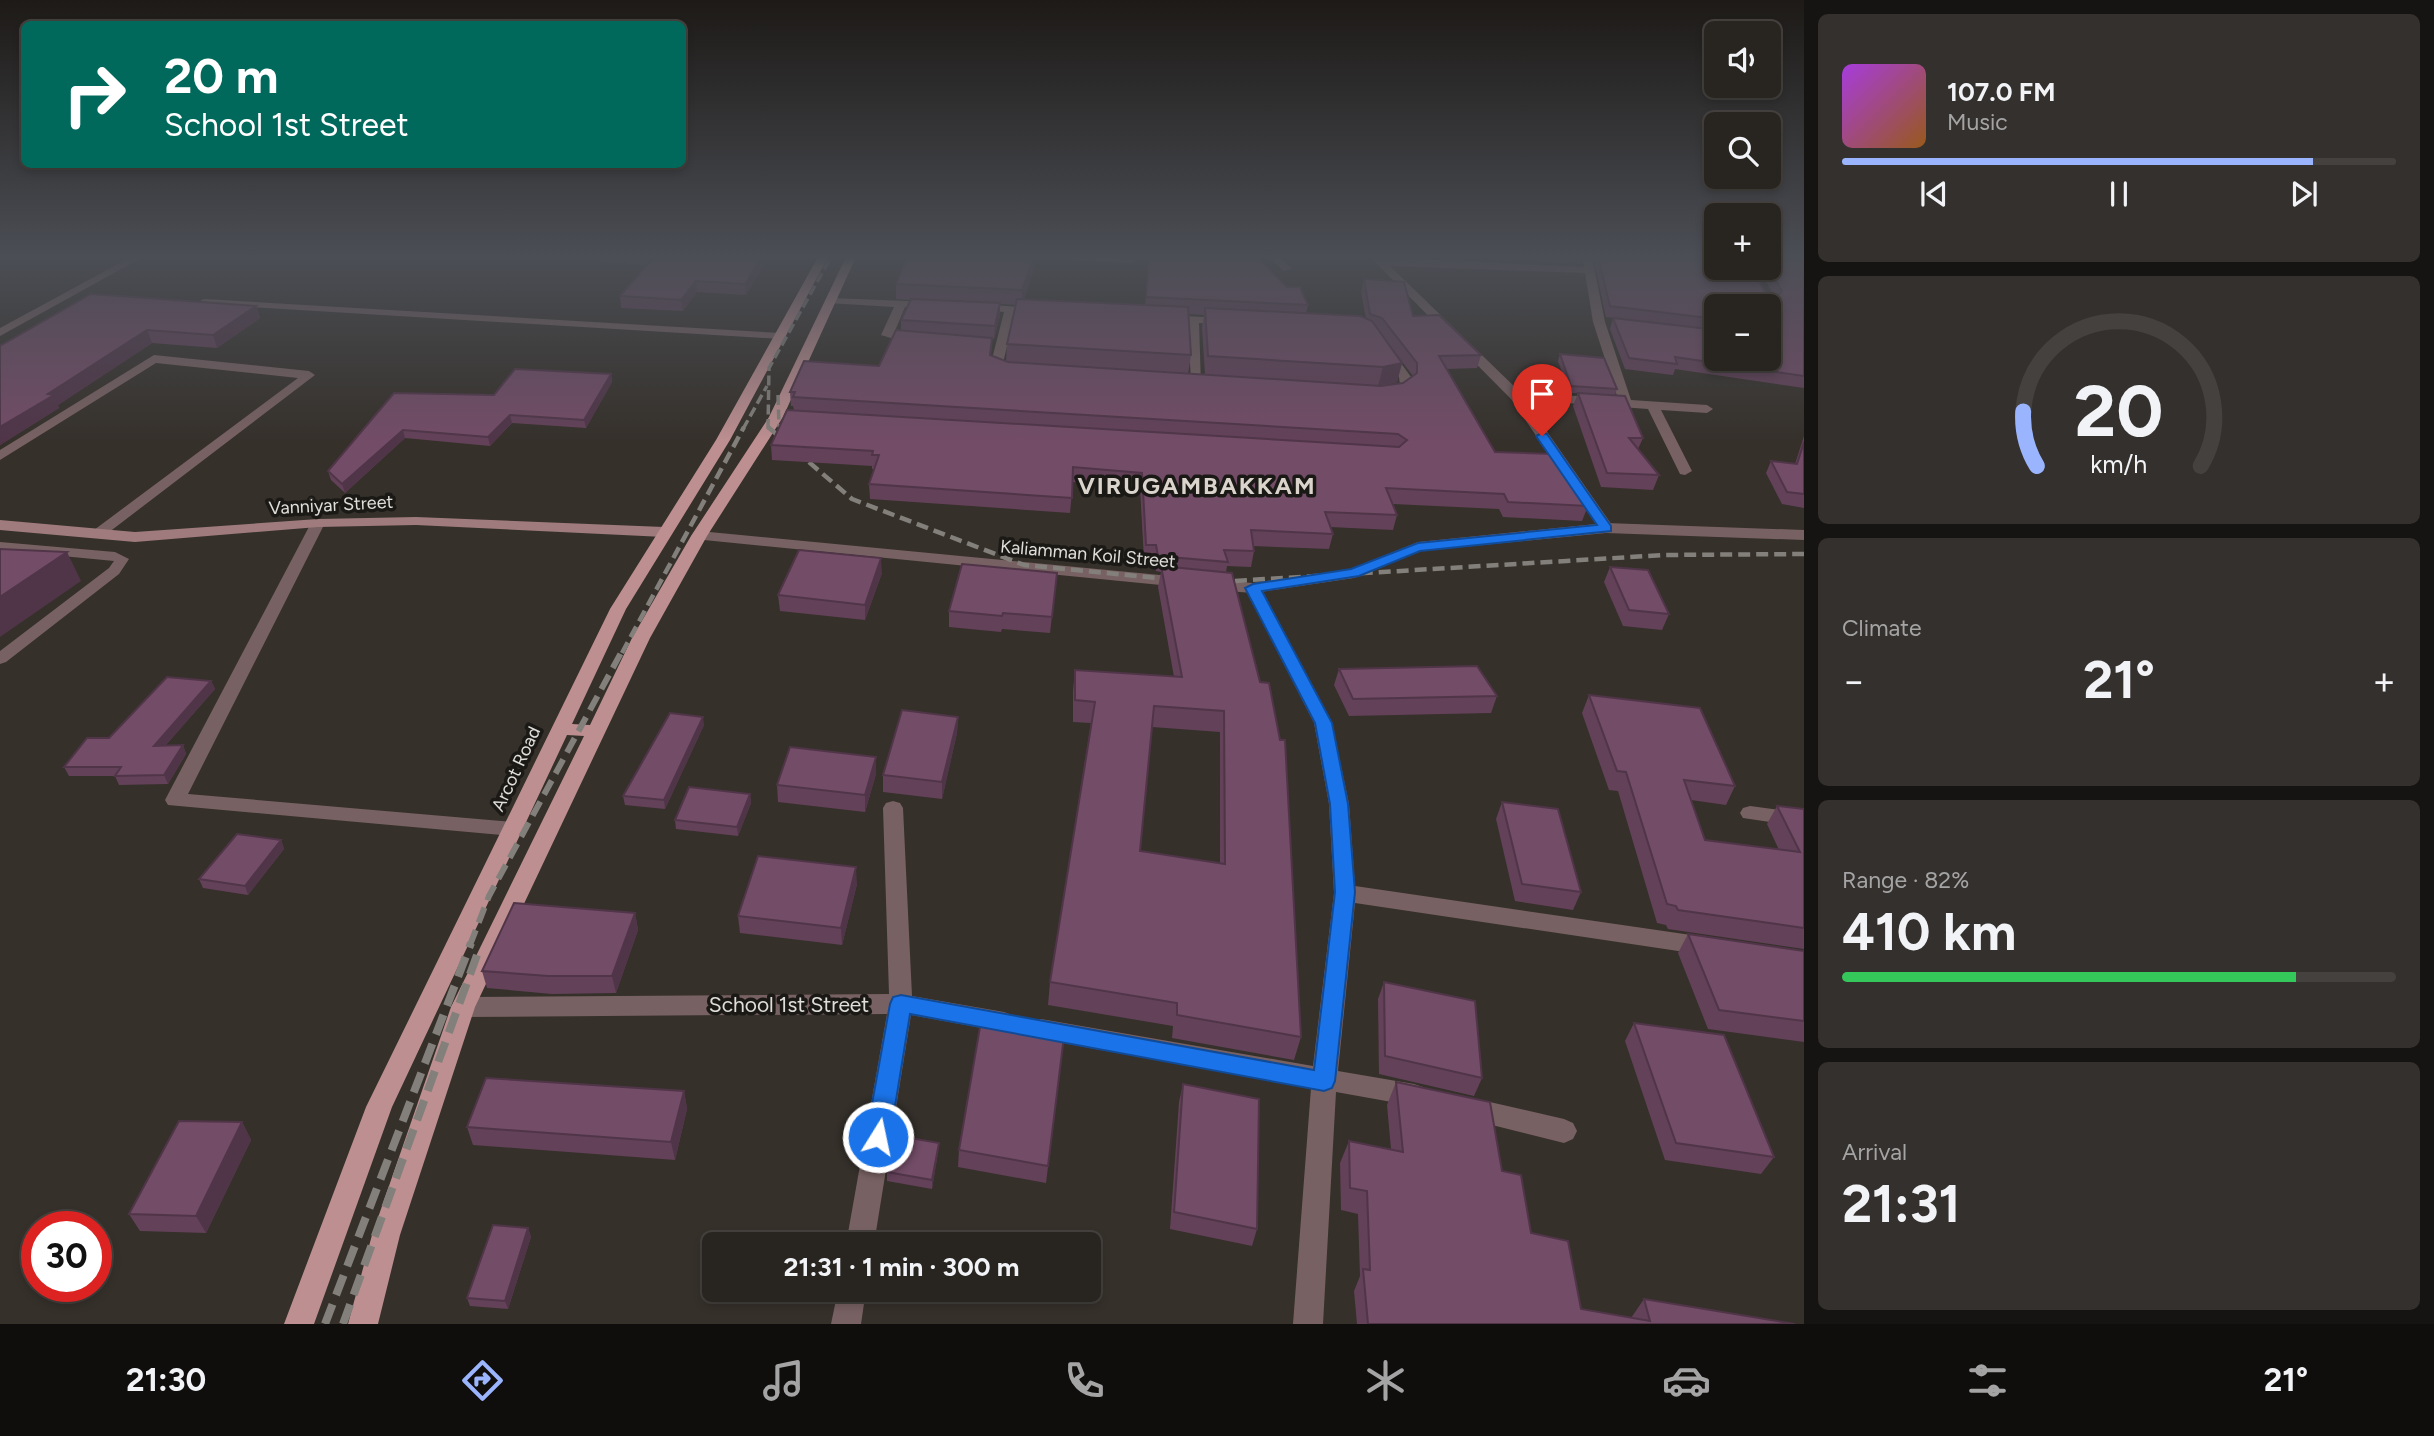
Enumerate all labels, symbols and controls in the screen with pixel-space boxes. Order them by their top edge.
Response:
map controls [1704,21,1781,371]
button: sound [1704,21,1781,98]
text: 20 m [164,46,279,105]
icon: right [49,49,140,140]
text: 107.0 FM [1947,76,2055,108]
text: School 1st Street [164,106,409,144]
text: Music [1947,108,2008,136]
button: search [1704,112,1781,189]
icon: previous [1915,175,1953,213]
icon: pause [2100,175,2138,213]
icon: next [2285,175,2323,213]
button: + [1704,203,1781,280]
button: − [1704,294,1781,371]
pin [1512,364,1572,436]
text: 20 [2074,367,2164,454]
icon: arrive [1523,375,1561,413]
text: km/h [2090,449,2148,479]
district label: VIRUGAMBAKKAM [1077,471,1317,500]
street label: Vanniyar Street [268,491,394,519]
street label: Kaliamman Koil Street [999,535,1177,573]
text: Climate [1842,614,1921,642]
text: 21° [2083,649,2155,711]
text: − [1842,658,1866,704]
text: + [2372,658,2396,704]
street label: Arcot Road [487,723,545,815]
text: Range · 82% [1842,866,1969,894]
text: 410 km [1842,901,2016,963]
street label: School 1st Street [709,992,869,1017]
position arrow [841,1100,915,1174]
text: Arrival [1842,1138,1907,1166]
text: 21:31 [1842,1173,1961,1235]
speed limit sign: 30 [21,1211,112,1302]
text: 21:31 · 1 min · 300 m [784,1251,1019,1283]
icon: directions [458,1356,507,1405]
icon: music [759,1356,808,1405]
icon: phone [1060,1356,1109,1405]
icon: climate [1361,1356,1410,1405]
icon: car [1662,1356,1711,1405]
icon: filters [1963,1356,2012,1405]
text: 21:30 [126,1361,206,1399]
text: 21° [2264,1361,2308,1399]

